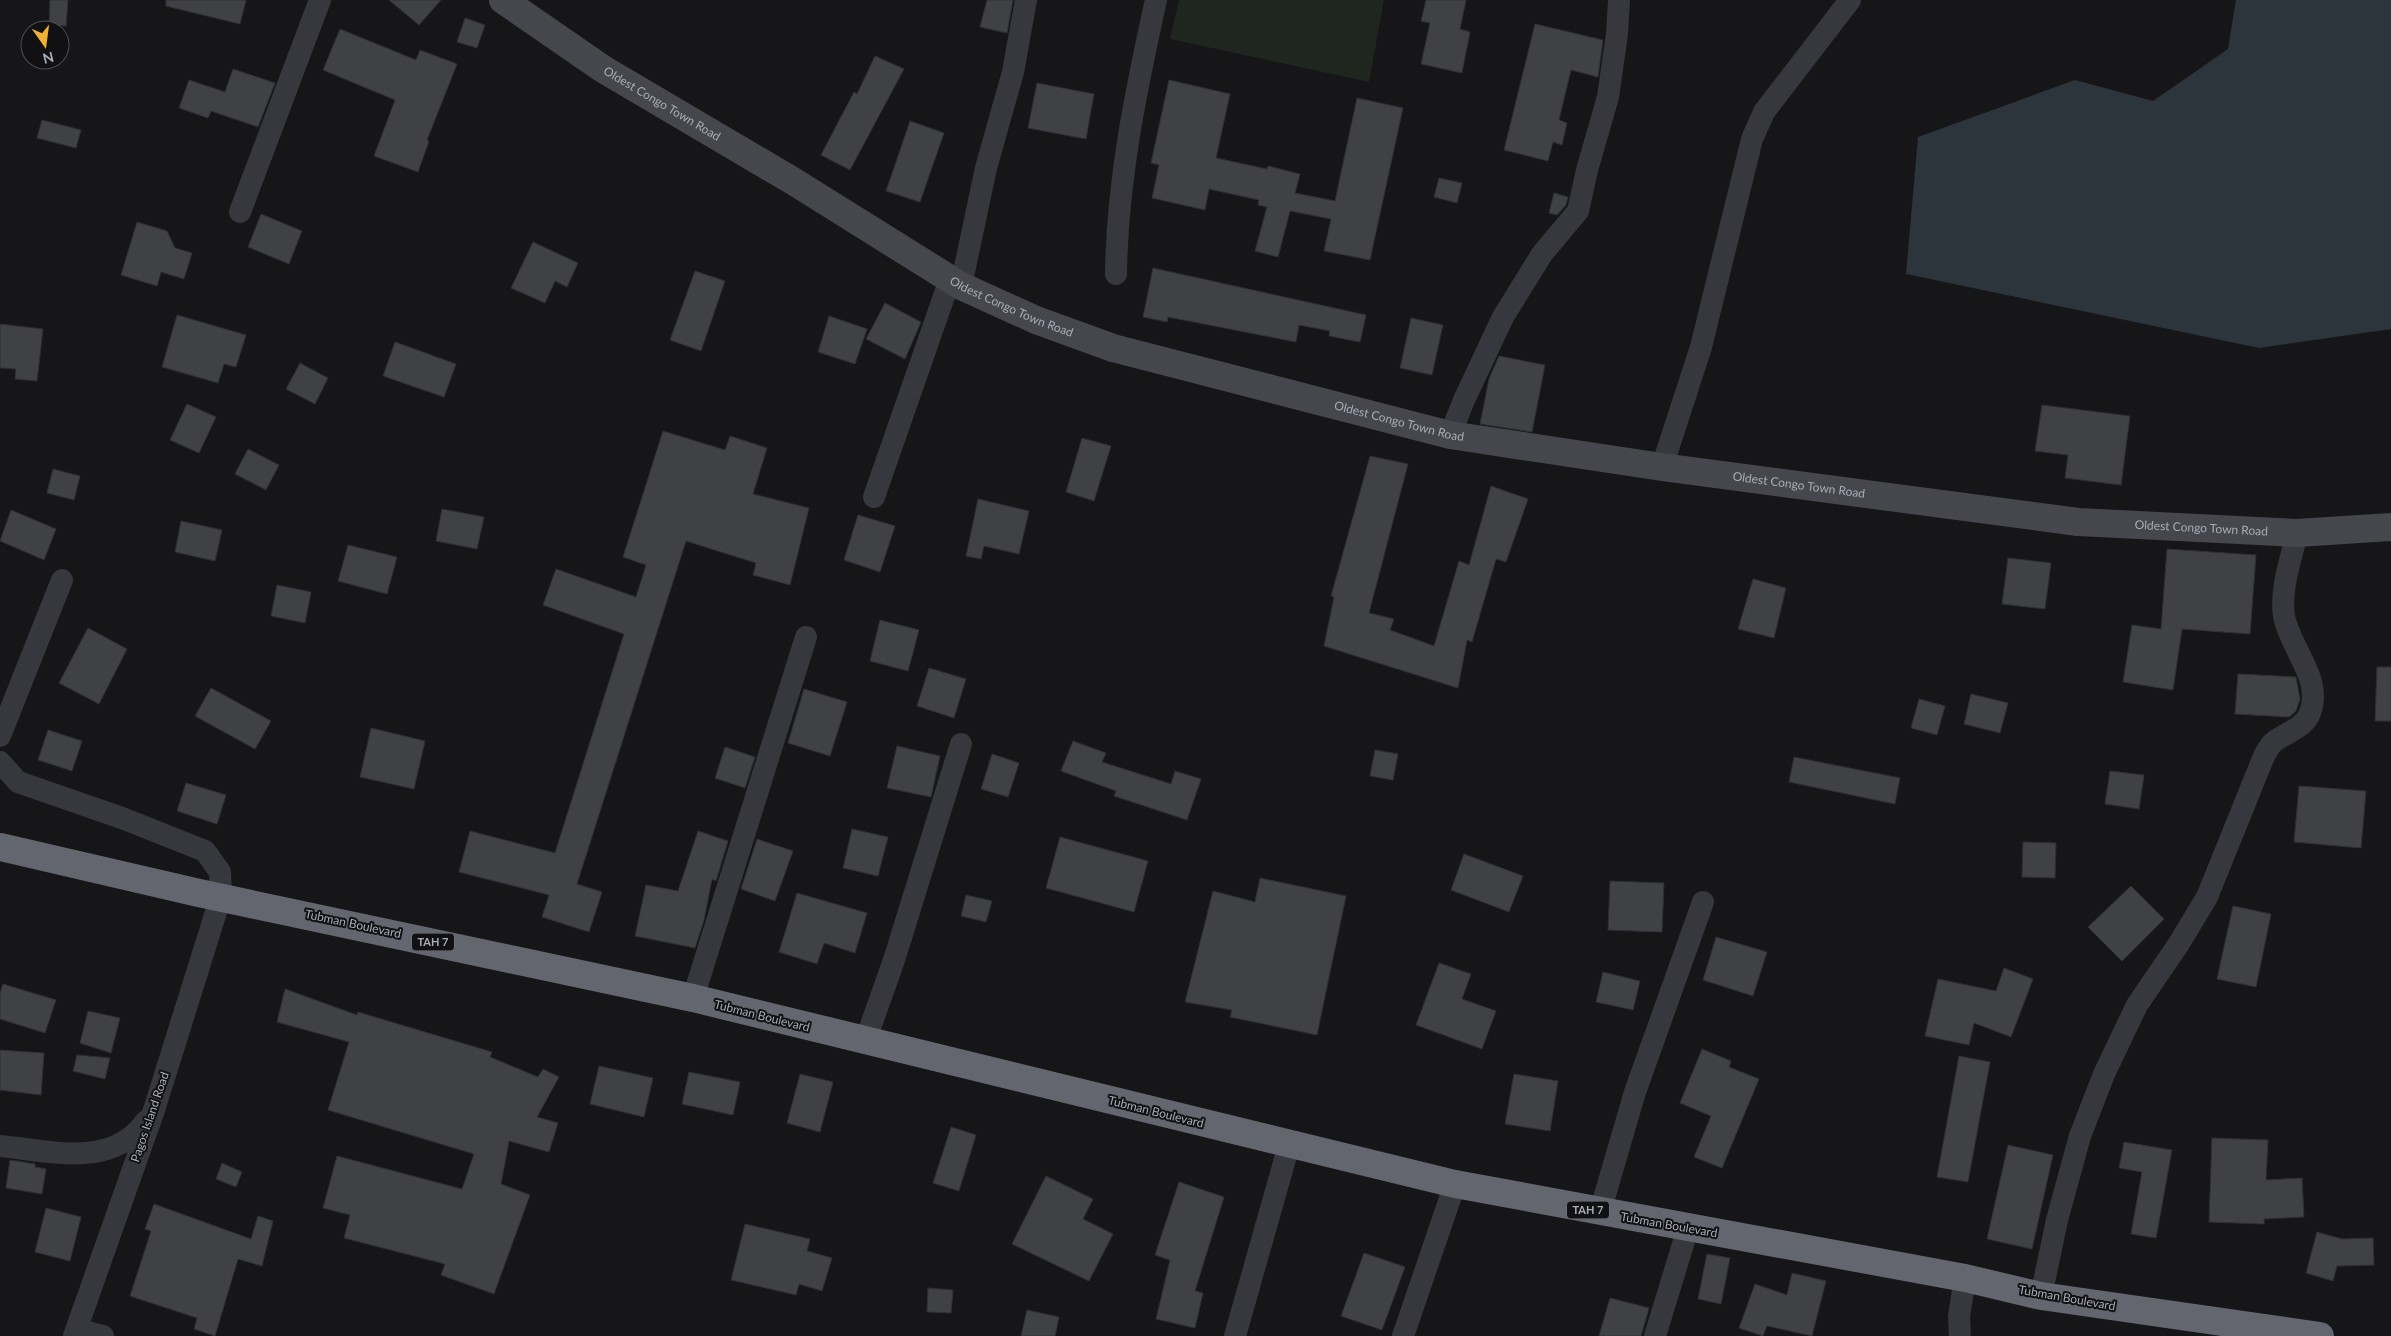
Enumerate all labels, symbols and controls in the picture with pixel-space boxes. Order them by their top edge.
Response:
north arrow [20,20,70,70]
text: N [41,49,56,68]
street label: Oldest Congo Town Road [601,63,724,144]
street label: Oldest Congo Town Road [947,273,1076,340]
street label: Oldest Congo Town Road [1333,397,1465,444]
street label: Oldest Congo Town Road [1732,468,1866,501]
street label: Oldest Congo Town Road [2134,517,2268,539]
street label: Tubman Boulevard [304,906,403,941]
road number: TAH 7 [412,934,454,950]
street label: Tubman Boulevard [713,996,811,1035]
street label: Pagos Island Road [127,1070,172,1164]
street label: Tubman Boulevard [1107,1092,1205,1131]
road number: TAH 7 [1567,1202,1609,1218]
street label: Tubman Boulevard [1620,1209,1719,1240]
street label: Tubman Boulevard [2018,1282,2117,1313]

